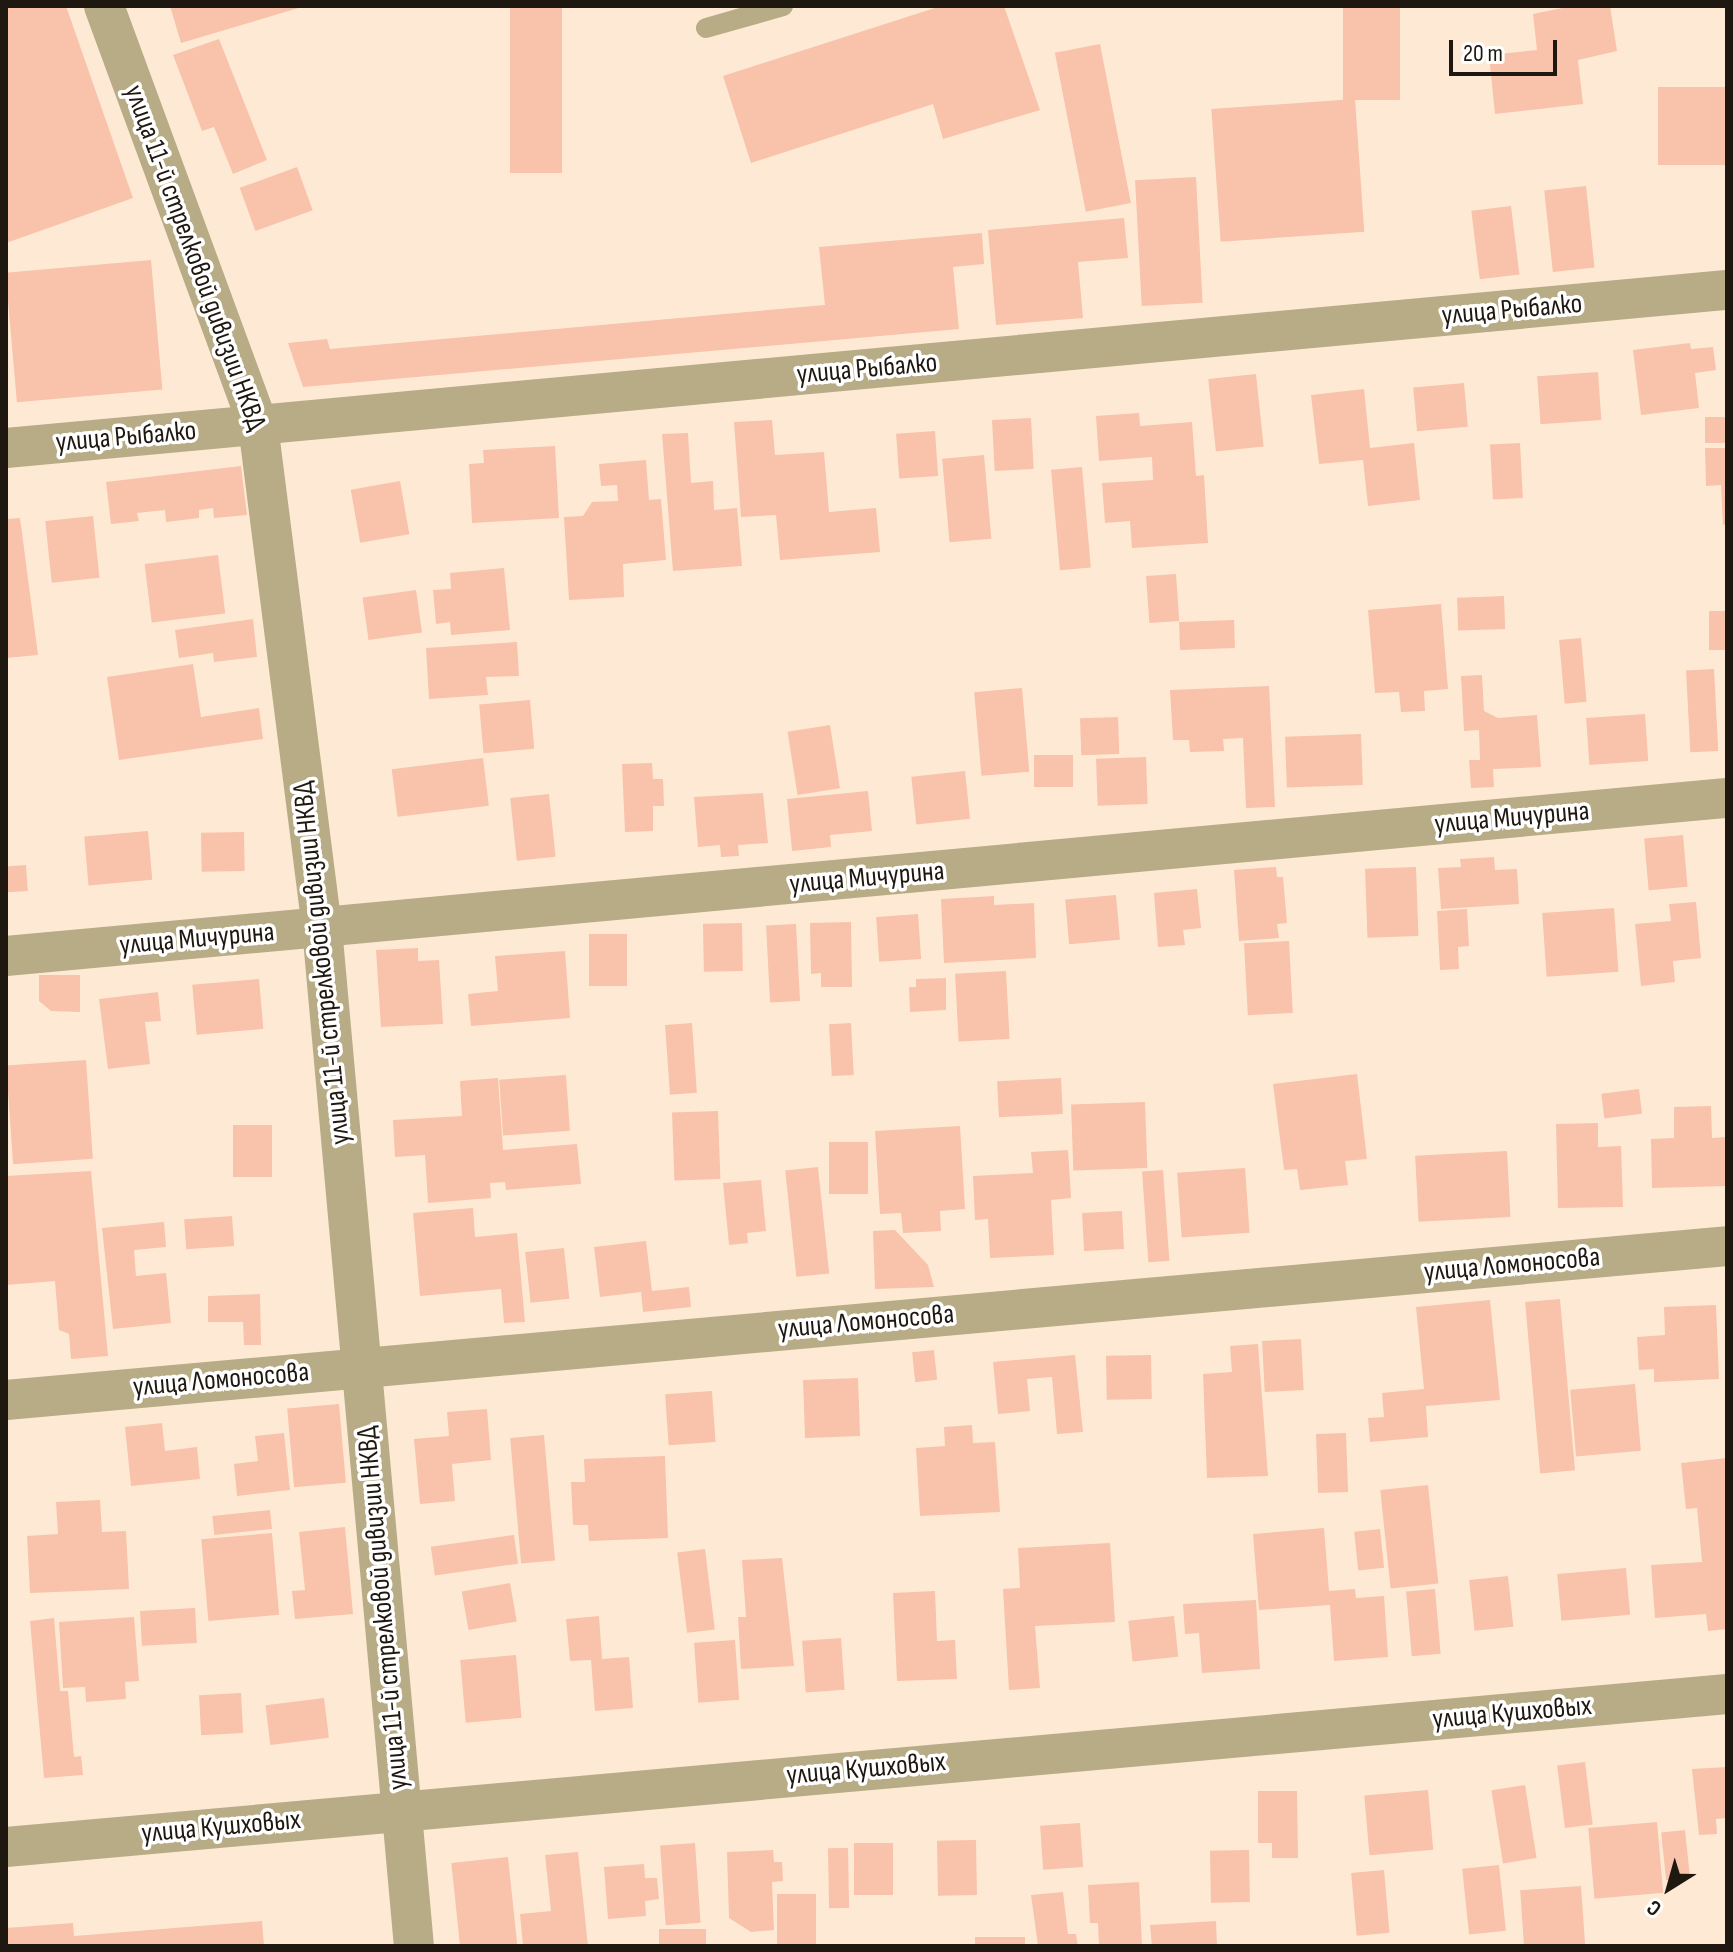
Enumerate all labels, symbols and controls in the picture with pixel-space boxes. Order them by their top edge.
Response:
scale bar [1453,24,1561,74]
text: 20 m [1463,39,1503,68]
street label: улица 11-й стрелковой дивизии НКВД [117,81,273,435]
street label: улица Рыбалко [1440,287,1584,333]
street label: улица Рыбалко [795,346,939,392]
street label: улица Рыбалко [54,414,198,460]
street label: улица 11-й стрелковой дивизии НКВД [286,780,358,1146]
street label: улица Мичурина [1433,794,1591,842]
street label: улица Мичурина [788,854,946,902]
street label: улица Мичурина [118,915,276,963]
street label: улица Ломоносова [1423,1241,1601,1289]
street label: улица Ломоносова [777,1298,955,1346]
street label: улица Ломоносова [132,1356,310,1404]
street label: улица 11-й стрелковой дивизии НКВД [350,1425,416,1791]
street label: улица Кушховых [1431,1689,1593,1737]
street label: улица Кушховых [785,1745,947,1793]
street label: улица Кушховых [140,1803,302,1851]
north arrow [1629,1848,1709,1928]
text: С [1642,1893,1667,1922]

